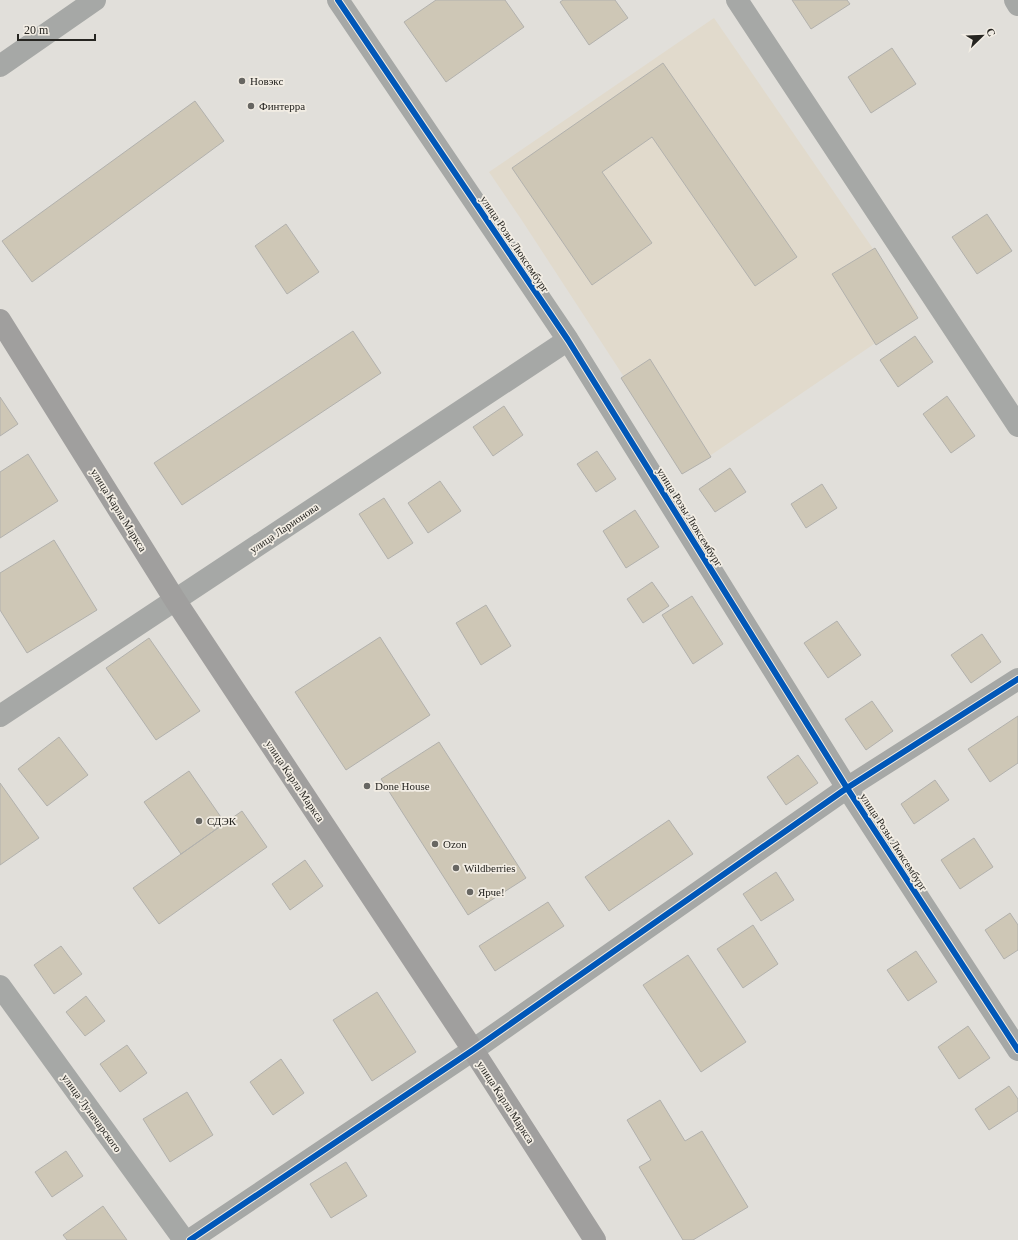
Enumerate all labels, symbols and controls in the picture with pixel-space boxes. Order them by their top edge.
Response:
scale bar [18,16,95,42]
north arrow [962,16,1002,56]
text: 20 m [24,23,49,37]
text: С [984,26,998,38]
place label: Новэкс [250,75,283,87]
marker: Новэкс [237,76,247,86]
place label: Финтерра [259,100,305,112]
marker: Финтерра [246,101,256,111]
street label: улица Розы Люксембург [478,193,552,295]
street label: улица Розы Люксембург [655,465,726,569]
street label: улица Карла Маркса [89,466,149,554]
street label: улица Ларионова [247,500,321,555]
street label: улица Карла Маркса [263,738,327,824]
place label: Done House [375,780,430,792]
marker: Done House [362,781,372,791]
street label: улица Розы Люксембург [858,791,930,893]
place label: СДЭК [207,815,237,827]
marker: СДЭК [194,816,204,826]
place label: Ozon [443,838,467,850]
marker: Ozon [430,839,440,849]
place label: Wildberries [464,862,515,874]
marker: Wildberries [451,863,461,873]
place label: Ярче! [478,886,505,898]
marker: Ярче! [465,887,475,897]
street label: улица Карла Маркса [475,1059,537,1145]
street label: улица Луначарского [60,1072,125,1155]

